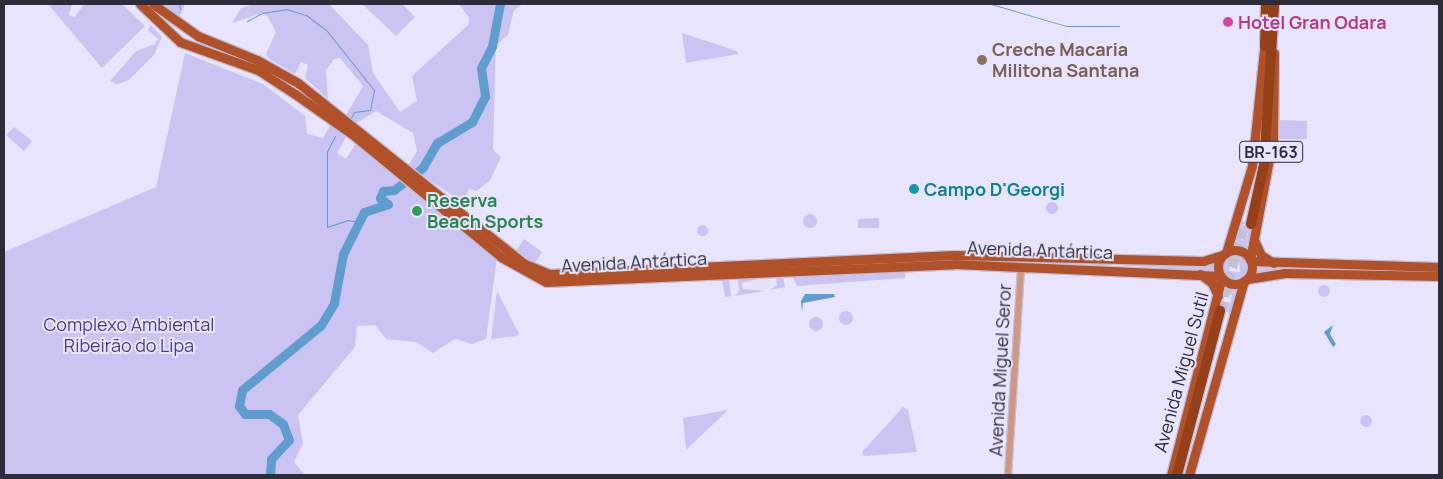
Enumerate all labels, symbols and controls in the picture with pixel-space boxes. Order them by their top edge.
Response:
place label: Hotel Gran Odara [1238,11,1387,33]
marker: Hotel Gran Odara [1222,16,1234,28]
place label: Creche Macaria Militona Santana [992,39,1139,82]
marker: Creche Macaria Militona Santana [976,54,988,66]
road number: BR-163 [1238,138,1304,166]
place label: Campo D'Georgi [924,178,1065,200]
marker: Campo D'Georgi [908,183,920,195]
place label: Reserva Beach Sports [427,190,543,232]
marker: Reserva Beach Sports [411,205,423,217]
street label: Avenida Antártica [967,237,1113,263]
street label: Avenida Antártica [561,247,707,277]
street label: Avenida Miguel Seror [985,283,1015,457]
street label: Avenida Miguel Sutil [1149,289,1213,455]
park label: Complexo Ambiental Ribeirão do Lipa [43,314,215,356]

